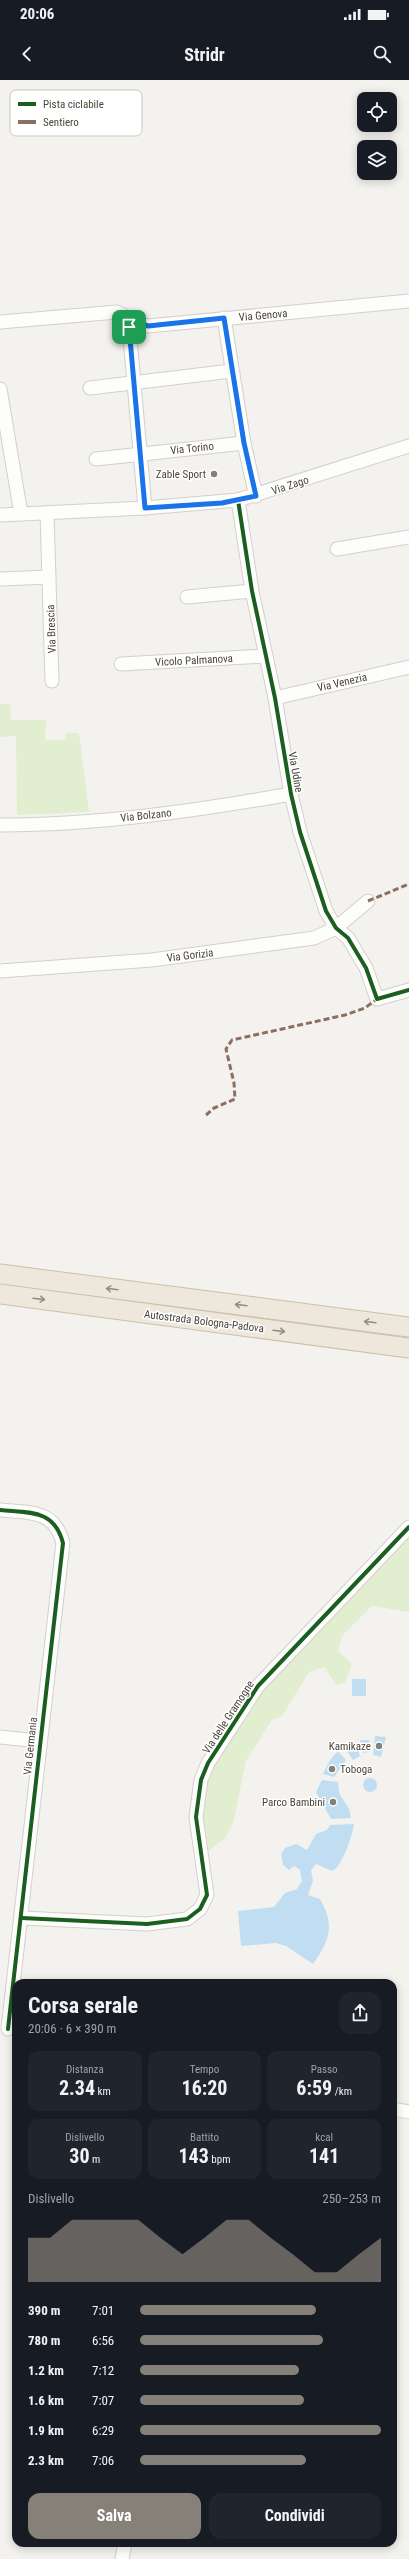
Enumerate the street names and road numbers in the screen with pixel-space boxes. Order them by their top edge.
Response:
street label: Via Genova [238,307,288,324]
street label: Via Torino [170,440,215,457]
street label: Via Zago [270,473,311,498]
street label: Via Brescia [44,604,59,654]
street label: Vicolo Palmanova [155,652,233,669]
street label: Via Venezia [316,670,368,695]
street label: Via Udine [286,751,305,793]
street label: Via Bolzano [120,806,173,825]
street label: Via Gorizia [166,946,214,965]
street label: Autostrada Bologna-Padova [143,1308,265,1335]
street label: Via delle Gramogne [200,1678,257,1756]
street label: Via Germania [21,1716,40,1776]

